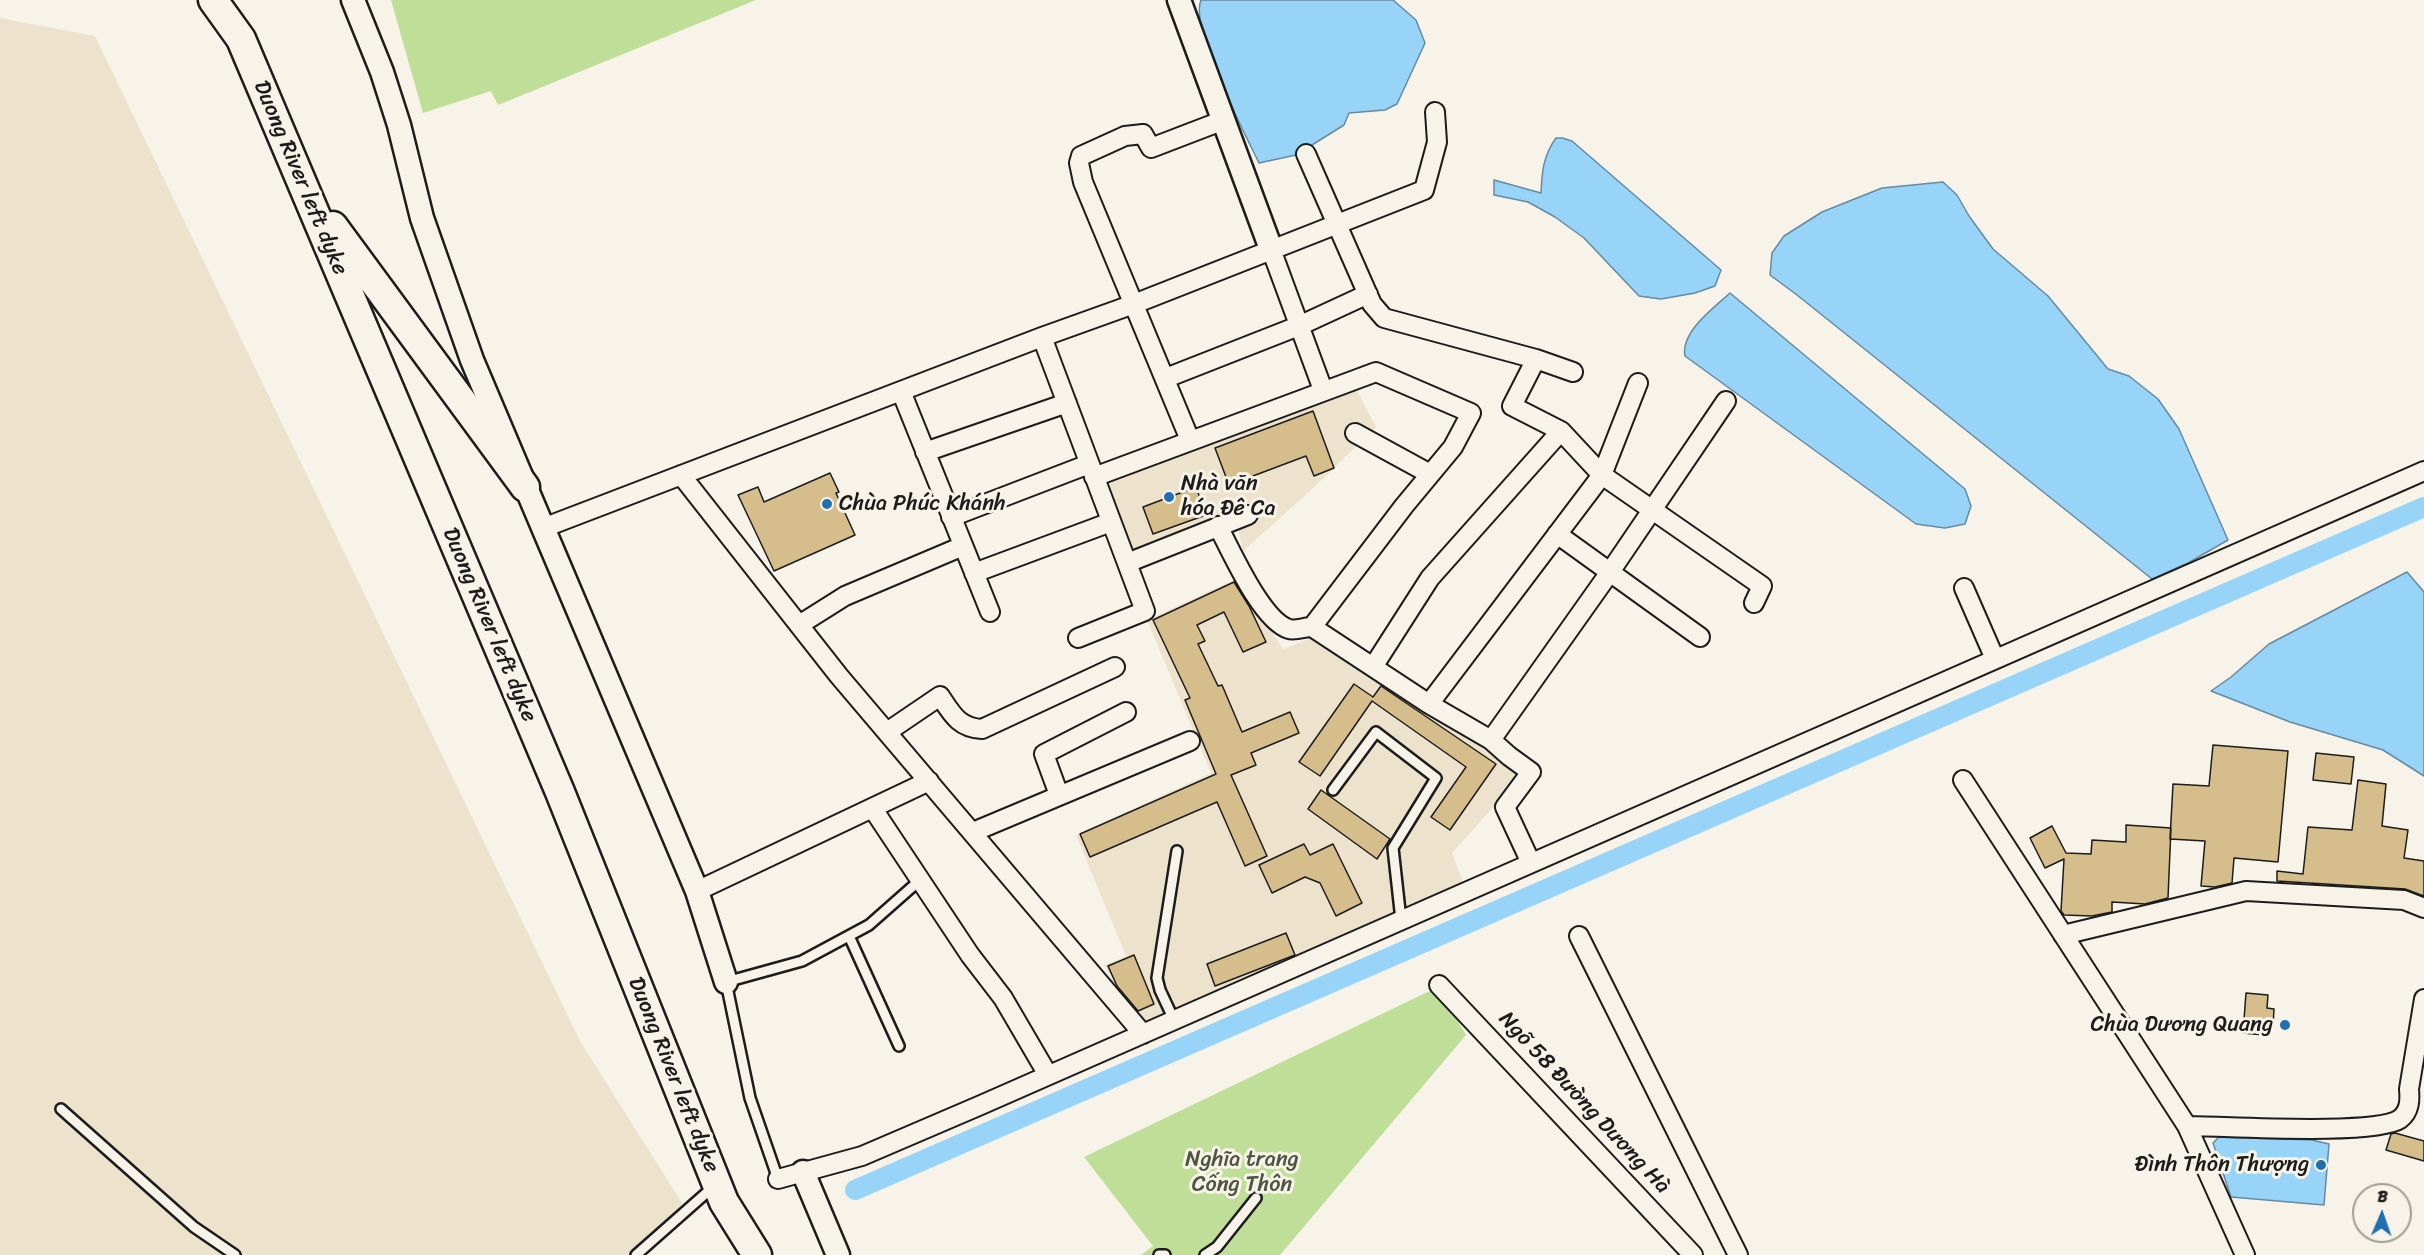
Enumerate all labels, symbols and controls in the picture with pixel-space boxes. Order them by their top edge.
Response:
street label: Duong River left dyke [247,77,353,279]
place label: Nhà văn hóa Đê Ca [1181,471,1275,522]
marker: Nhà văn hóa Đê Ca [1162,490,1176,504]
place label: Chùa Phúc Khánh [839,491,1006,517]
marker: Chùa Phúc Khánh [820,497,834,511]
street label: Duong River left dyke [436,524,542,726]
street label: Duong River left dyke [622,973,724,1177]
street label: Ngõ 58 Đường Dương Hà [1493,1006,1675,1200]
place label: Chùa Dương Quang [2091,1012,2273,1038]
marker: Chùa Dương Quang [2278,1018,2292,1032]
park label: Nghĩa trang Cống Thôn [1185,1147,1299,1198]
place label: Đình Thôn Thượng [2135,1152,2309,1178]
marker: Đình Thôn Thượng [2314,1158,2328,1172]
text: B [2377,1182,2388,1211]
north arrow [2352,1183,2412,1243]

